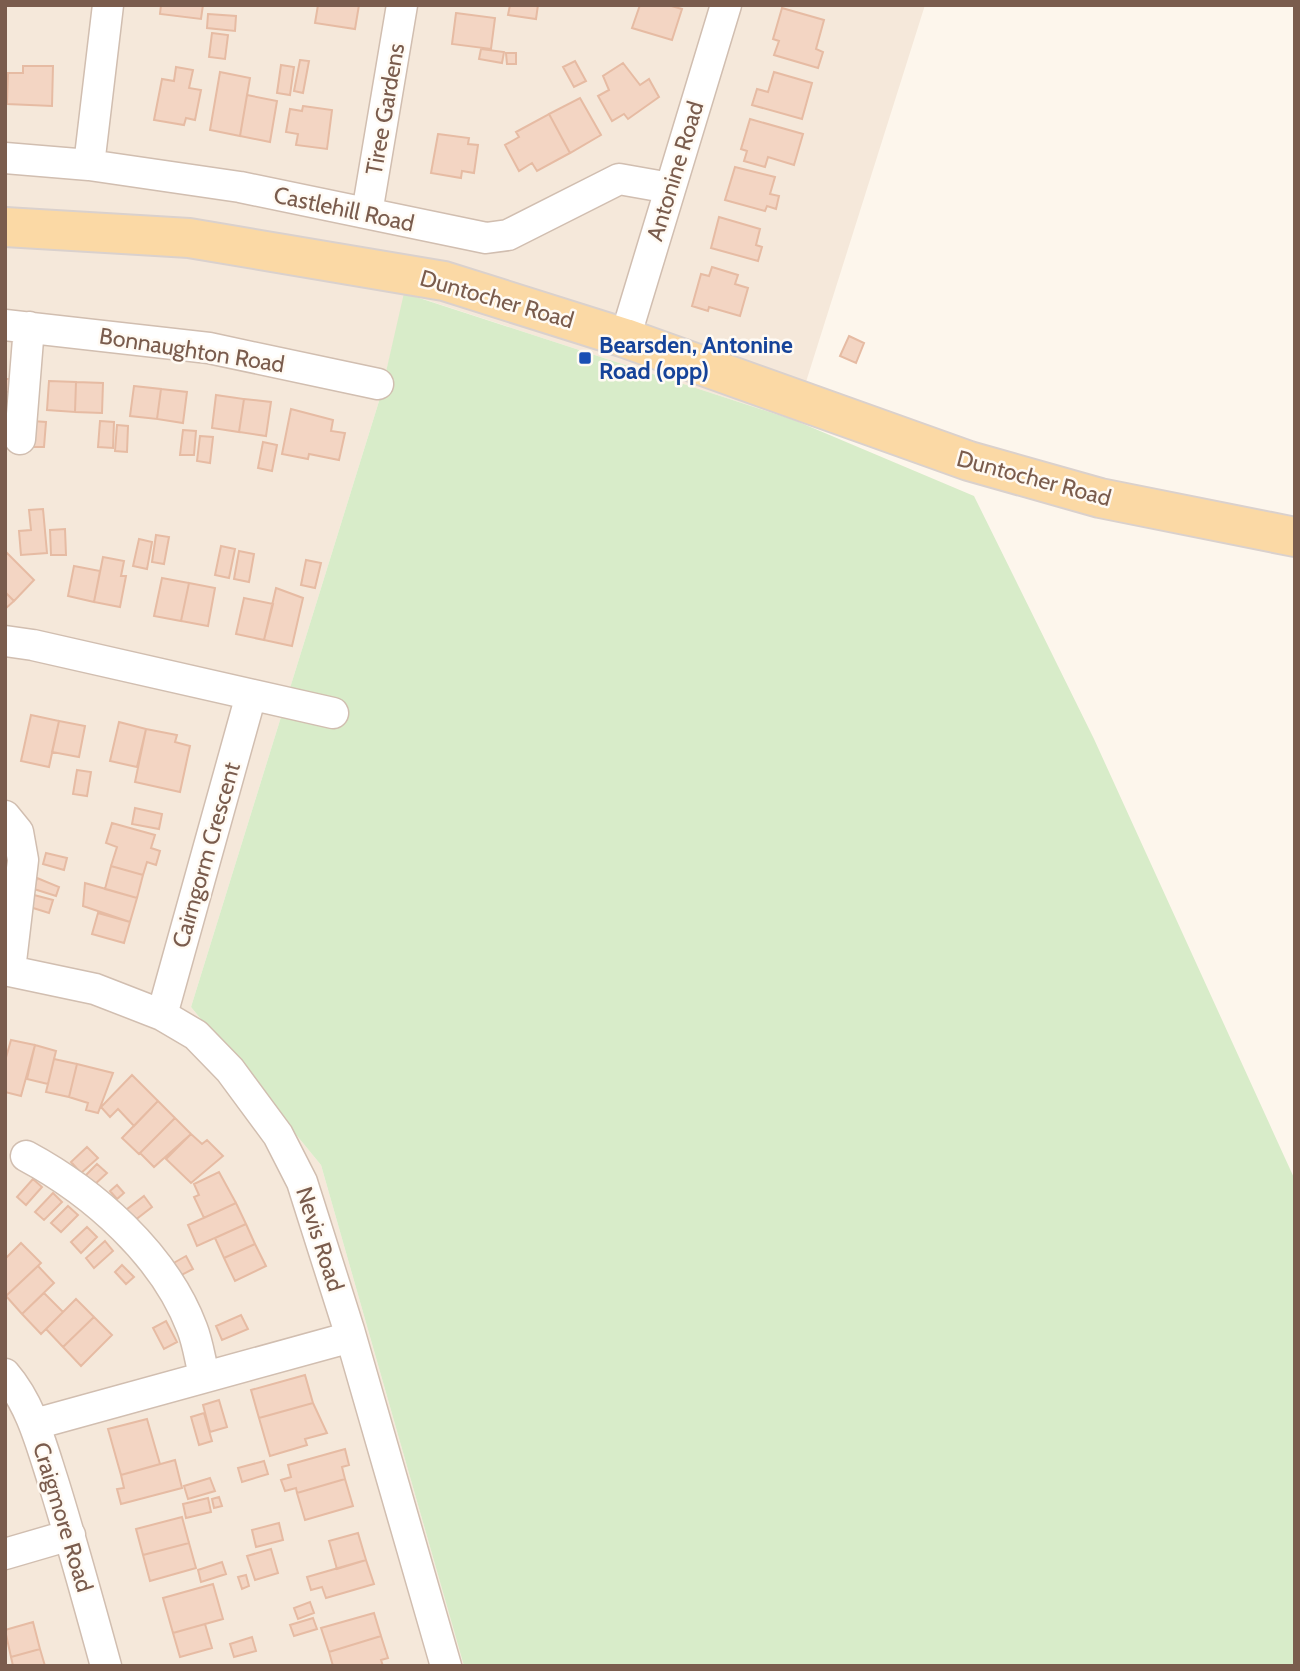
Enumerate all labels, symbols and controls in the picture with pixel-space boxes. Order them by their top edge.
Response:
street label: Tiree Gardens [360,41,410,177]
street label: Antonine Road [640,98,710,244]
street label: Castlehill Road [271,180,417,238]
street label: Duntocher Road [417,264,577,334]
street label: Bonnaughton Road [97,322,287,378]
place label: Bearsden, Antonine Road (opp) [599,331,793,385]
marker: Bearsden, Antonine Road (opp) [577,350,593,366]
street label: Duntocher Road [954,444,1114,512]
street label: Cairngorm Crescent [166,759,246,951]
street label: Nevis Road [290,1183,350,1295]
street label: Craigmore Road [27,1439,99,1595]

